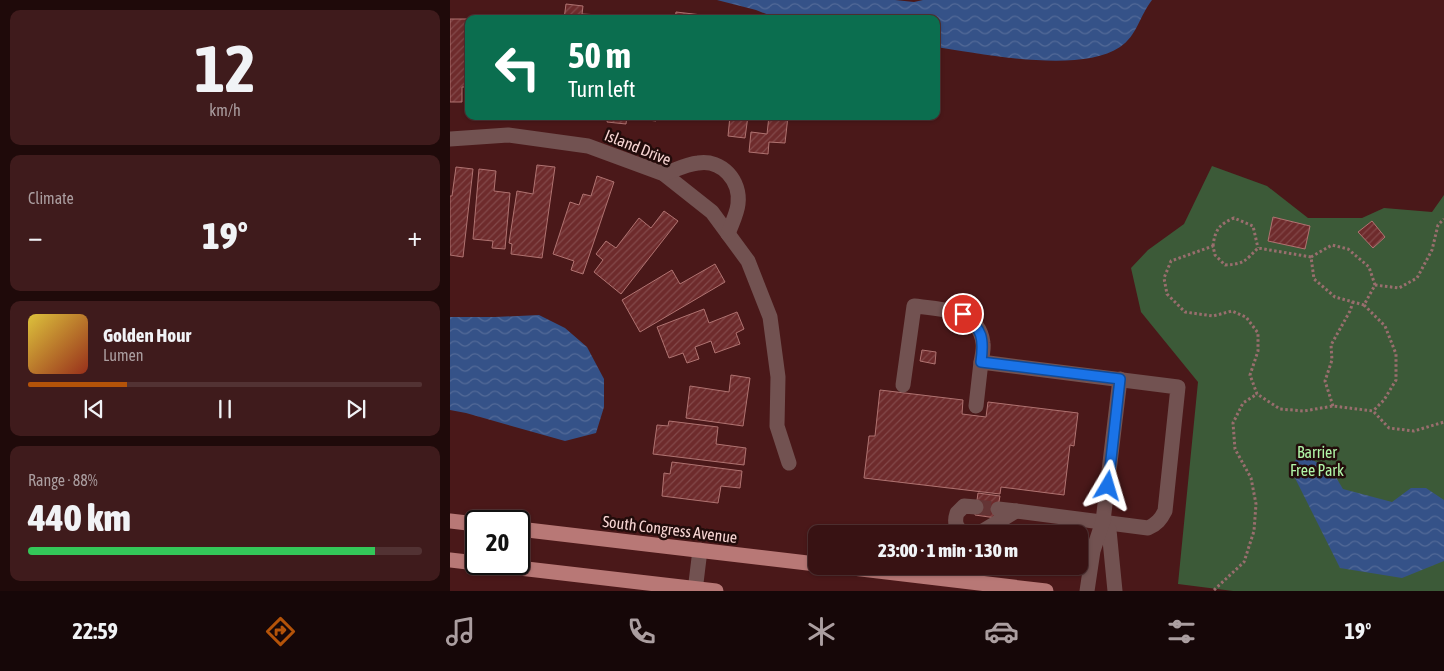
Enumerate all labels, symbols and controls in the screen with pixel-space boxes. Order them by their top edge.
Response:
text: 12 [194,31,256,106]
icon: left [485,35,550,100]
text: 50 m [568,35,631,75]
text: Turn left [568,76,635,102]
text: km/h [209,101,241,119]
street label: Island Drive [602,126,674,168]
text: Climate [28,189,74,207]
text: 19° [202,214,248,257]
text: − [28,220,43,252]
text: + [407,220,422,252]
pin [942,293,984,335]
icon: arrive [949,300,977,328]
text: Golden Hour [103,324,191,346]
text: Lumen [103,346,143,364]
icon: previous [80,395,108,423]
icon: pause [211,395,239,423]
icon: next [342,395,370,423]
park label: Barrier Free Park [1290,443,1344,479]
position arrow [1081,459,1133,511]
text: Range · 88% [28,471,98,489]
text: 440 km [28,496,131,539]
speed limit sign: 20 [465,510,530,575]
street label: South Congress Avenue [601,512,738,547]
text: 23:00 · 1 min · 130 m [878,539,1018,561]
icon: directions [263,614,298,649]
icon: music [443,614,478,649]
icon: phone [624,614,659,649]
icon: climate [804,614,839,649]
icon: car [984,614,1019,649]
icon: filters [1164,614,1199,649]
text: 22:59 [73,618,118,644]
text: 19° [1345,618,1371,644]

